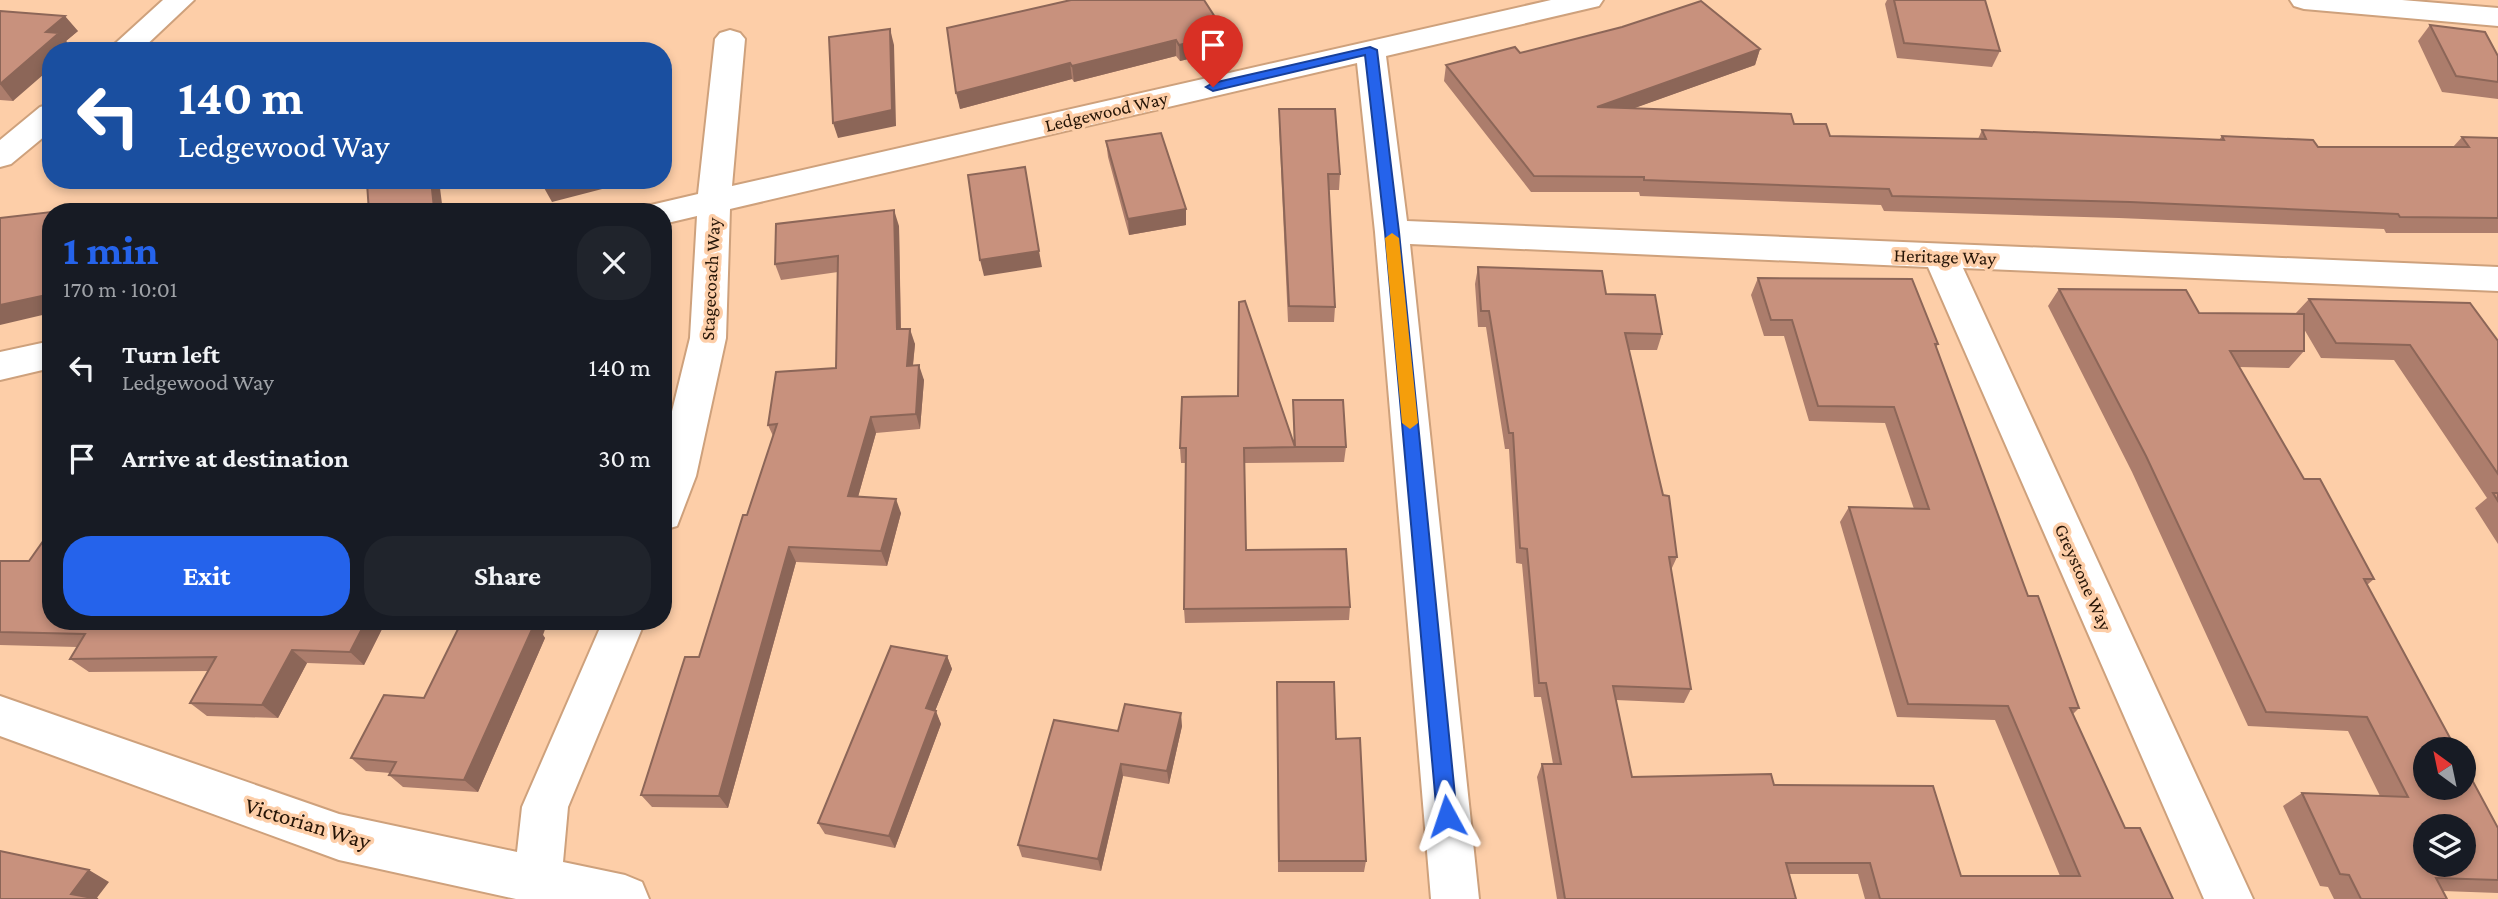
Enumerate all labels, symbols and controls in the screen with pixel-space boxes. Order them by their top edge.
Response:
pin [1183,15,1243,87]
icon: arrive [1194,26,1232,64]
icon: left [63,70,154,161]
text: 140 m [178,70,303,125]
street label: Ledgewood Way [1043,87,1170,136]
text: Ledgewood Way [178,128,389,164]
street label: Stagecoach Way [697,217,724,341]
text: 1 min [63,226,159,273]
button: close [577,226,651,300]
street label: Heritage Way [1893,244,1997,269]
text: 170 m · 10:01 [63,276,177,302]
text: Turn left [122,340,220,369]
icon: left [63,349,101,387]
text: 140 m [589,353,651,382]
text: Ledgewood Way [122,369,274,395]
icon: arrive [63,440,101,478]
text: Arrive at destination [122,444,349,473]
text: 30 m [598,444,651,473]
street label: Greystone Way [2051,521,2117,634]
button: Exit [63,536,350,616]
button: Share [364,536,651,616]
north arrow [2413,737,2476,800]
map controls [2413,737,2476,877]
position arrow [1410,779,1484,853]
street label: Victorian Way [242,792,374,855]
button: layers [2413,814,2476,877]

